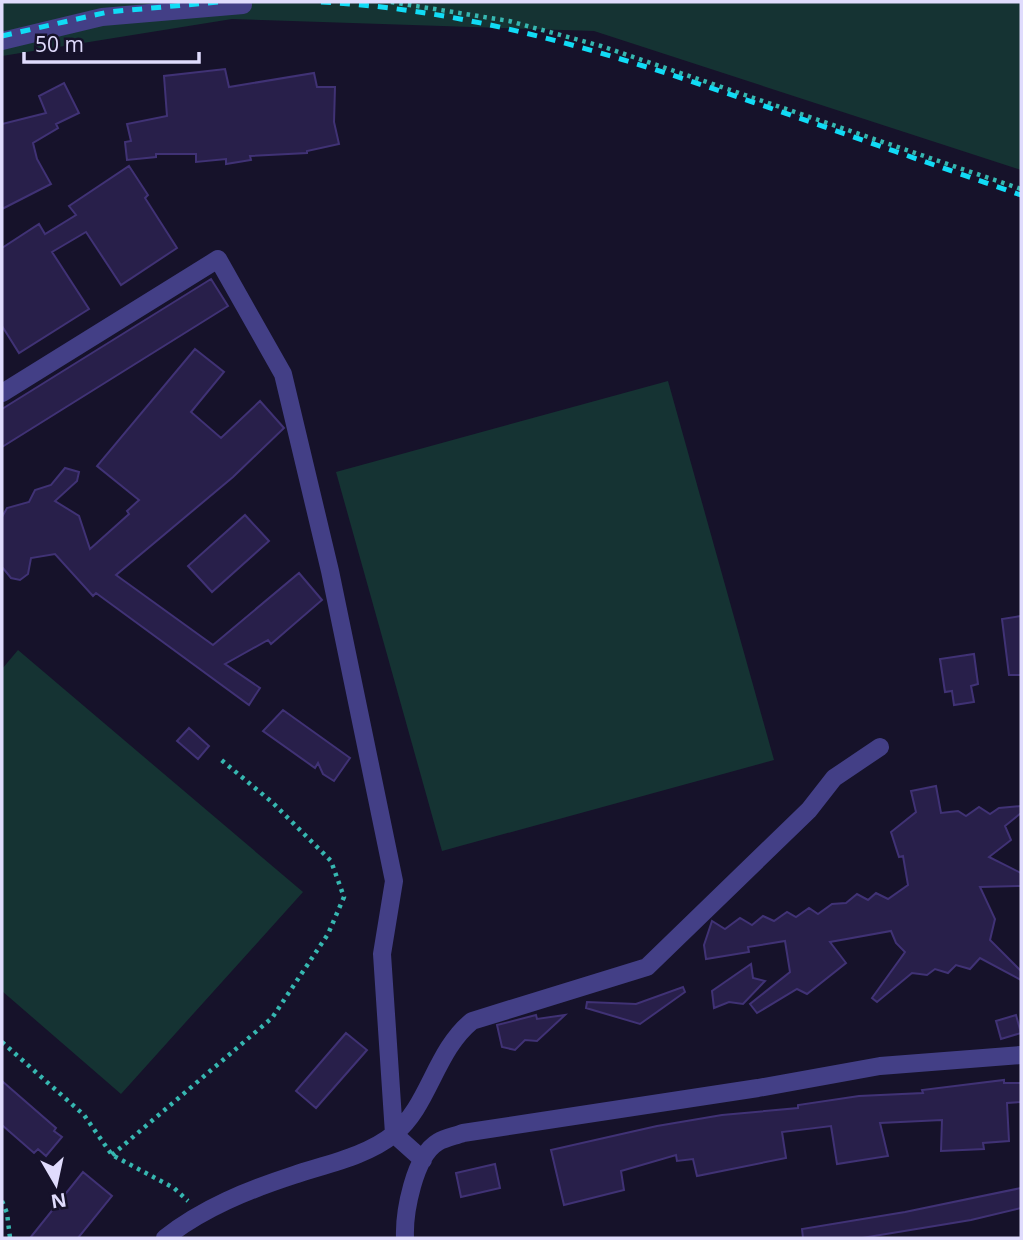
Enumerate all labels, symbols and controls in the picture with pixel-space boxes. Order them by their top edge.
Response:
scale bar [24,21,200,65]
text: 50 m [35,30,84,58]
north arrow [21,1149,91,1219]
text: N [49,1187,68,1215]

